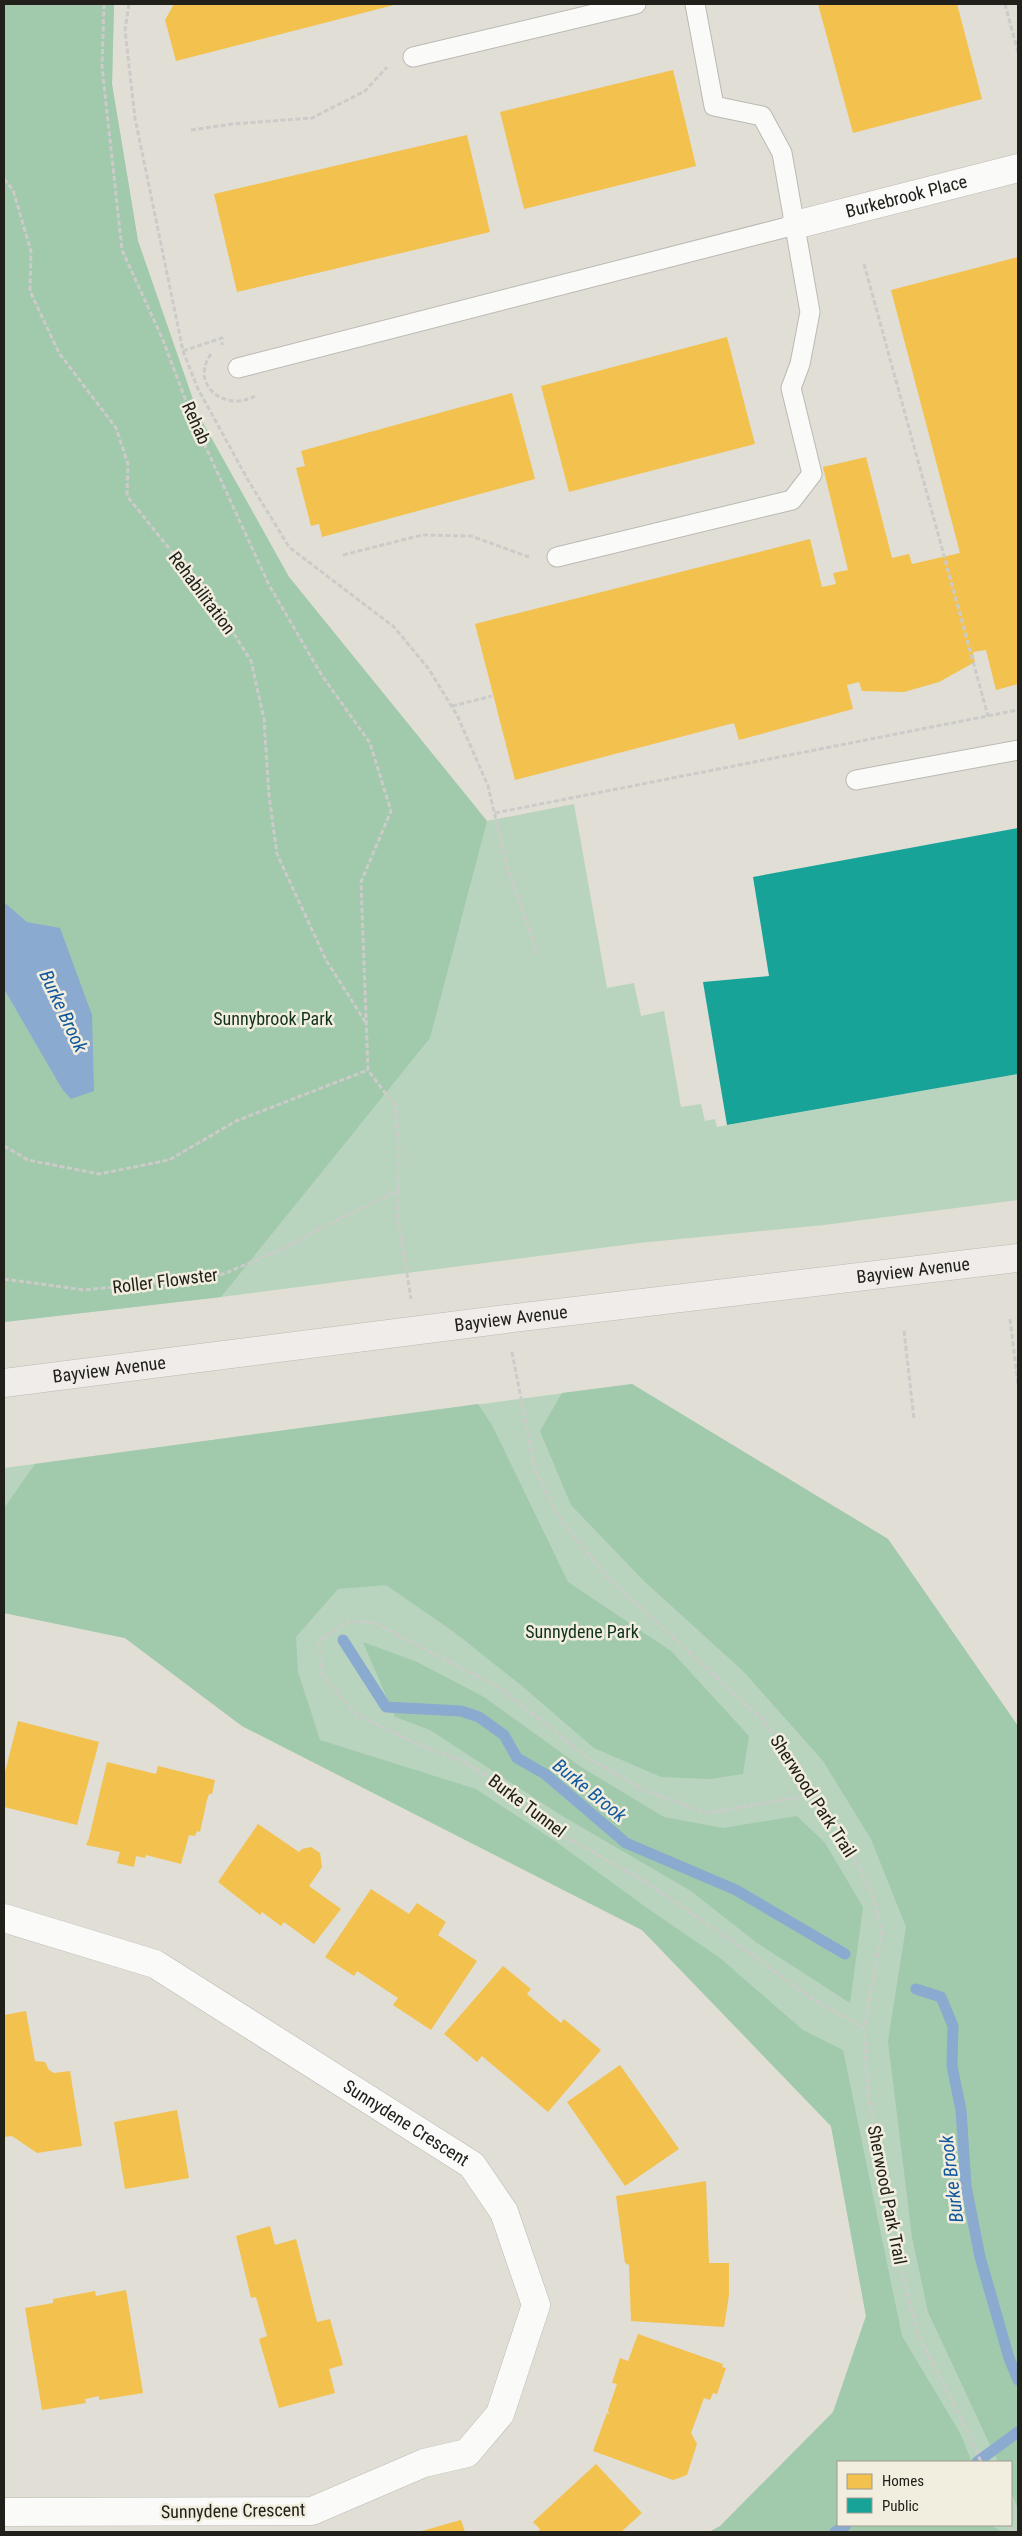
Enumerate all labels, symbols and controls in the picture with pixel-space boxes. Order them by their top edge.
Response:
street label: Burkebrook Place [843,170,969,222]
street label: Rehab [178,398,215,447]
street label: Rehabilitation [165,547,240,638]
water label: Burke Brook [35,966,93,1057]
park label: Sunnybrook Park [213,1008,333,1029]
street label: Bayview Avenue [855,1253,971,1287]
street label: Roller Flowster [111,1264,219,1297]
street label: Bayview Avenue [453,1301,569,1335]
street label: Bayview Avenue [51,1351,167,1387]
park label: Sunnydene Park [525,1621,639,1642]
street label: Sherwood Park Trail [766,1731,861,1861]
water label: Burke Brook [548,1754,632,1827]
street label: Burke Tunnel [484,1770,570,1841]
street label: Sunnydene Crescent [340,2075,473,2170]
street label: Sherwood Park Trail [864,2123,911,2266]
water label: Burke Brook [935,2133,968,2224]
legend [837,2461,1012,2526]
text: Homes [882,2472,924,2490]
text: Public [882,2497,919,2515]
street label: Sunnydene Crescent [161,2499,305,2522]

